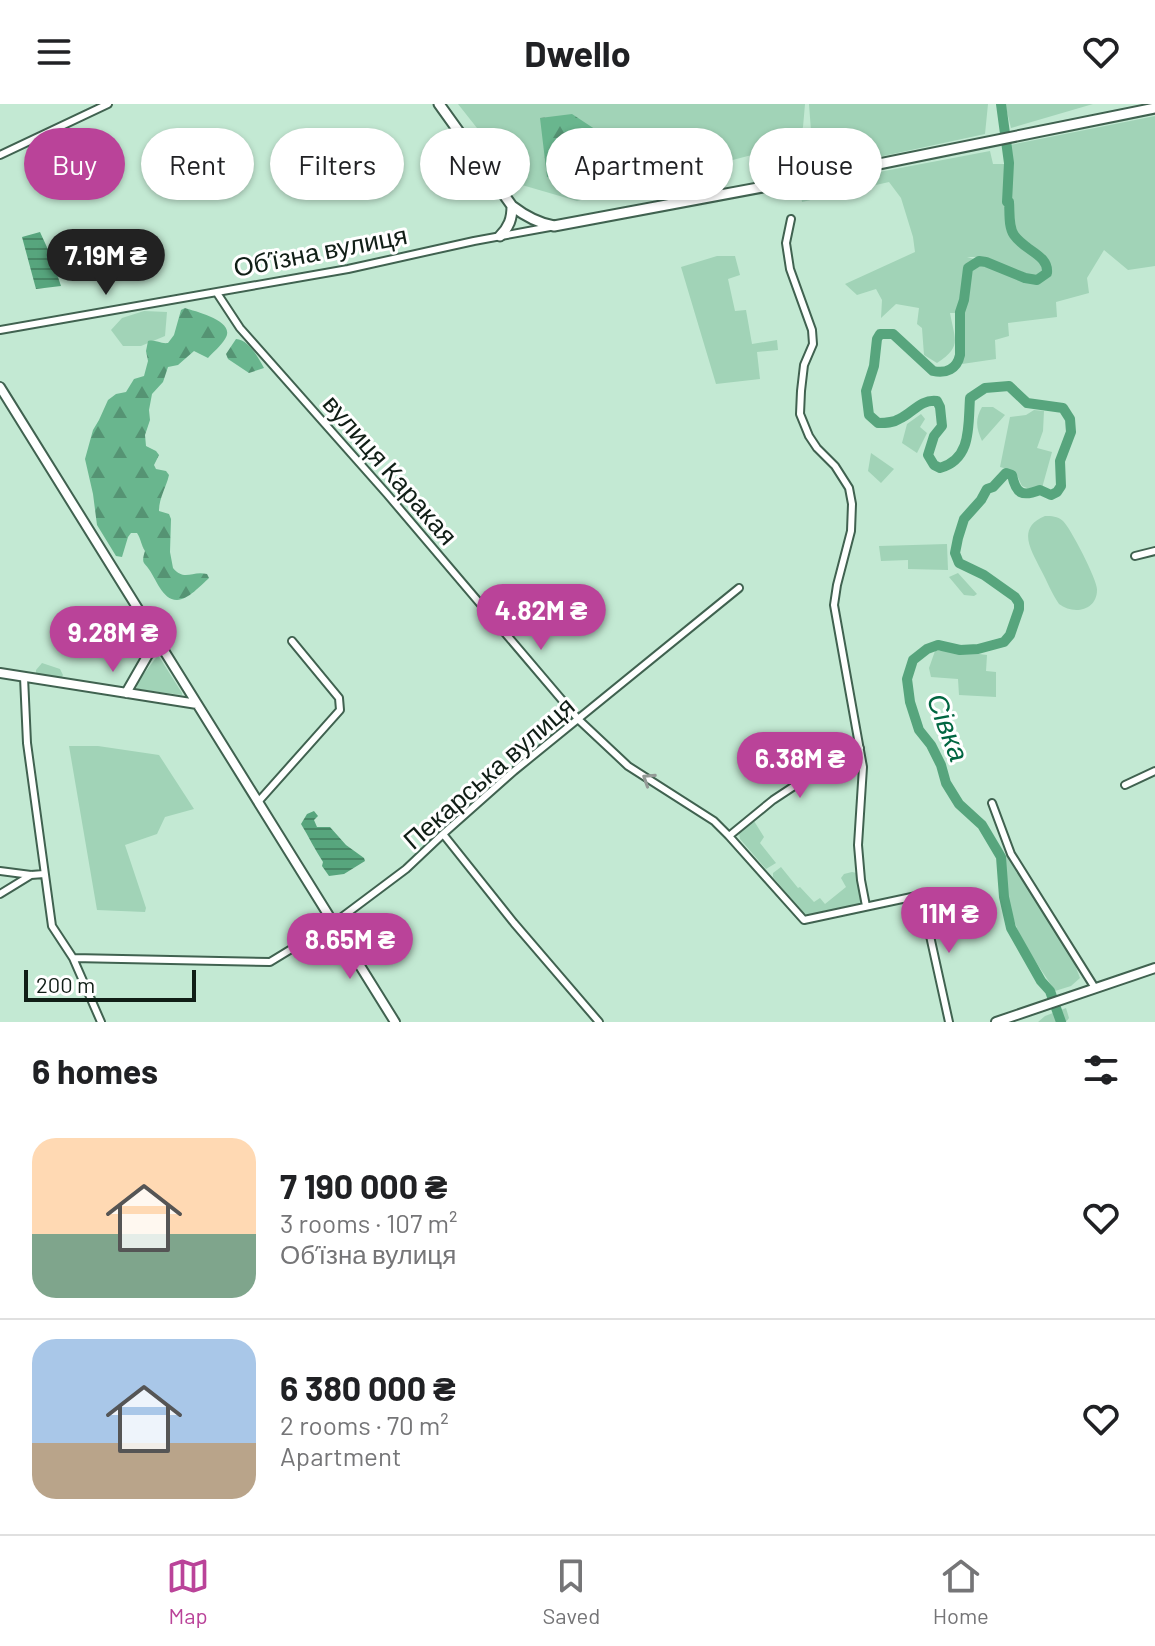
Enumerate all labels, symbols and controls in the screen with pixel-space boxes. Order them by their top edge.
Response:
icon: menu [32,30,76,74]
icon: heart [1079,30,1123,74]
text: Dwello [524,31,631,74]
chip: Buy [24,128,125,200]
chip: Rent [141,128,254,200]
chip: Filters [270,128,404,200]
chip: New [420,128,530,200]
chip: Apartment [546,128,733,200]
chip: House [749,128,882,200]
street label: Обʼїзна вулиця [231,218,409,282]
pin: 7.19M ₴ [32,229,180,297]
text: 7.19M ₴ [65,239,147,270]
street label: вулиця Каракая [317,388,465,550]
pin: 4.82M ₴ [467,584,615,652]
text: 4.82M ₴ [495,594,587,625]
pin: 9.28M ₴ [39,606,187,674]
text: 9.28M ₴ [68,616,158,647]
water label: Сівка [921,688,977,766]
street label: Пекарська вулиця [396,689,580,855]
pin: 6.38M ₴ [726,732,874,800]
text: 6.38M ₴ [755,742,845,773]
one-way arrow [643,774,657,789]
pin: 11M ₴ [893,887,1005,955]
text: 11M ₴ [919,897,979,928]
pin: 8.65M ₴ [276,913,424,981]
text: 8.65M ₴ [305,923,395,954]
scale bar [24,966,196,1002]
text: 200 m [36,971,95,997]
icon: filters [1079,1048,1123,1092]
text: 6 homes [32,1050,158,1091]
text: 7 190 000 ₴ [280,1165,448,1206]
icon: home [96,1170,192,1266]
icon: heart [1079,1196,1123,1240]
text: 3 rooms · 107 m² [280,1207,457,1238]
text: Обʼїзна вулиця [280,1238,456,1269]
text: 6 380 000 ₴ [280,1367,456,1408]
icon: home [96,1371,192,1467]
icon: heart [1079,1397,1123,1441]
text: 2 rooms · 70 m² [280,1409,449,1440]
text: Apartment [280,1440,401,1471]
tab: Map [166,1554,210,1628]
tab: Saved [543,1554,600,1628]
tab: Home [933,1554,989,1628]

